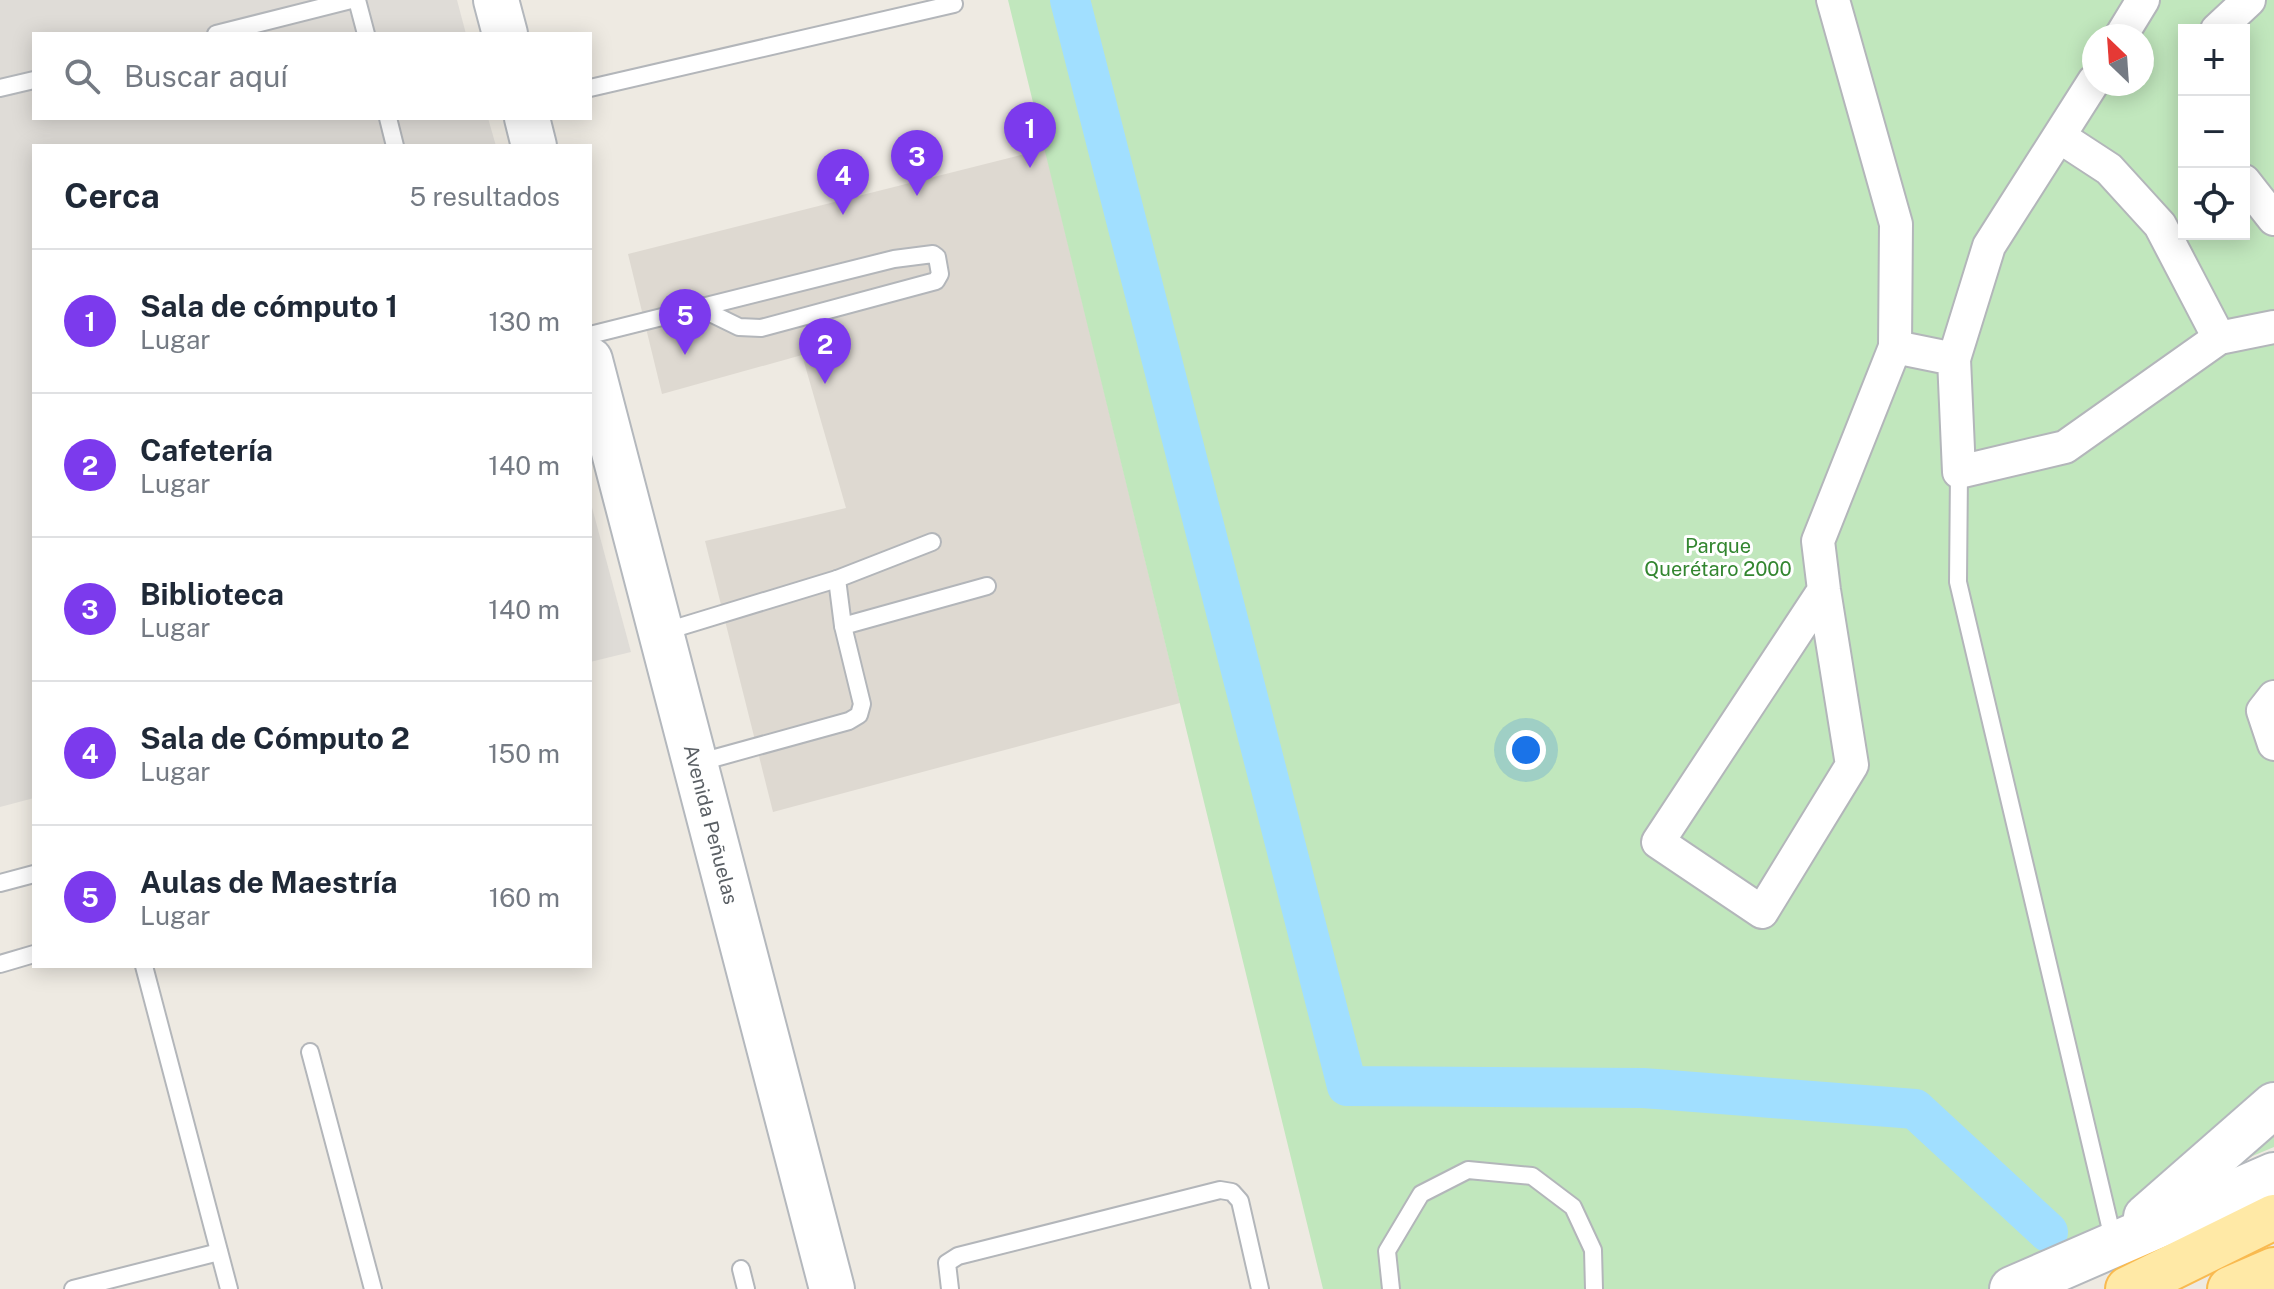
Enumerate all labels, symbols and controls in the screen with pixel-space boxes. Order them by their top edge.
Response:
north arrow [2082,24,2154,96]
map controls [2178,24,2250,240]
button: + [2178,24,2250,96]
search box [32,32,592,120]
icon: search [60,54,104,98]
text: Buscar aquí [124,58,288,94]
button: − [2178,96,2250,168]
pin: 1 [1004,102,1056,168]
pin: 3 [891,130,943,196]
pin: 4 [817,149,869,215]
button: locate [2178,168,2250,240]
text: Cerca [64,176,160,216]
text: 5 resultados [409,181,560,212]
text: Sala de cómputo 1 [140,288,398,324]
pin: 5 [659,289,711,355]
text: 1 [84,306,96,337]
text: 130 m [488,306,560,337]
pin: 2 [799,318,851,384]
text: Lugar [140,324,210,355]
text: Cafetería [140,432,273,468]
text: 2 [82,450,98,481]
text: 140 m [488,450,560,481]
text: Lugar [140,468,210,499]
park label: Parque Querétaro 2000 [1644,534,1792,581]
text: Biblioteca [140,576,284,612]
text: 3 [81,594,99,625]
text: 140 m [488,594,560,625]
text: Lugar [140,612,210,643]
text: Sala de Cómputo 2 [140,720,410,756]
your location [1506,730,1546,770]
text: 4 [81,738,99,769]
text: 150 m [488,738,560,769]
street label: Avenida Peñuelas [679,742,743,907]
text: Lugar [140,756,210,787]
text: Aulas de Maestría [140,864,398,900]
text: 5 [81,882,99,913]
text: 160 m [489,882,560,913]
text: Lugar [140,900,210,931]

